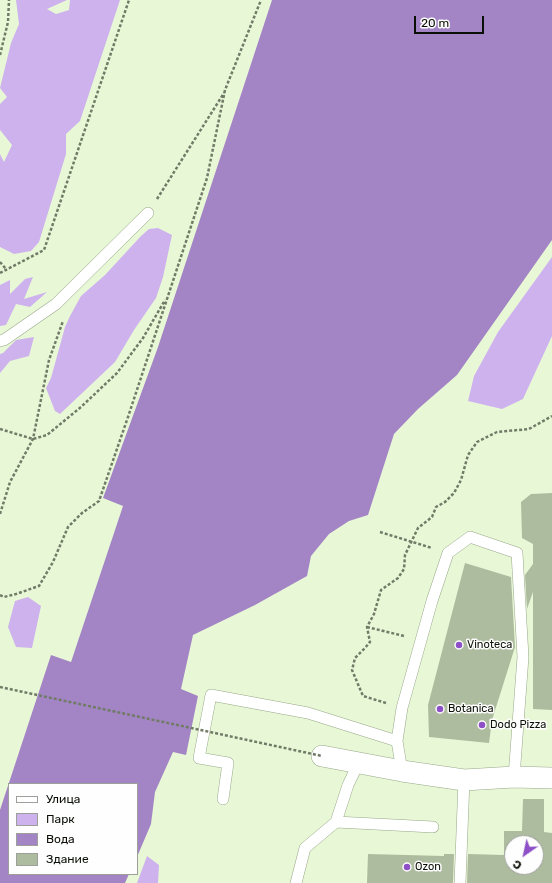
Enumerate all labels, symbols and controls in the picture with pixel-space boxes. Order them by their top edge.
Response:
scale bar [416,8,486,34]
text: 20 m [421,16,449,30]
place label: Vinoteca [467,638,512,652]
marker: Vinoteca [454,640,464,650]
place label: Botanica [448,702,493,716]
marker: Botanica [435,704,445,714]
place label: Dodo Pizza [490,718,546,732]
marker: Dodo Pizza [477,720,487,730]
legend [8,783,138,875]
text: Улица [46,792,80,806]
text: Парк [46,812,75,826]
text: Вода [46,832,75,846]
north arrow [504,835,544,875]
text: Здание [46,852,89,866]
text: С [511,857,524,872]
place label: Ozon [415,860,441,874]
marker: Ozon [402,862,412,872]

